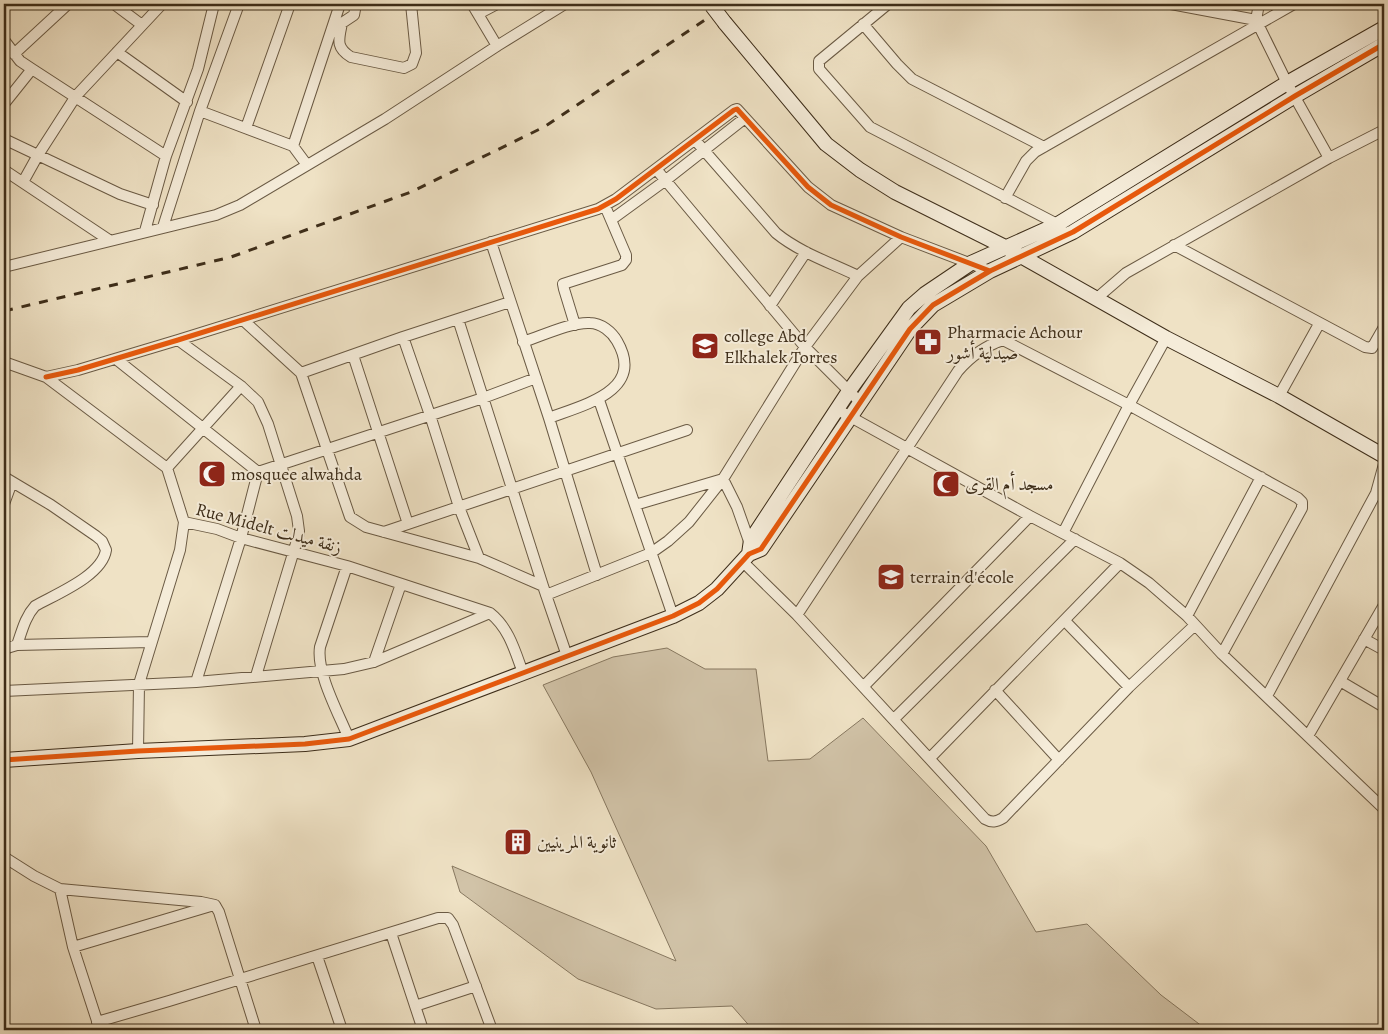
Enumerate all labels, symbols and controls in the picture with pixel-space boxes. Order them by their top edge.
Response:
place label: Pharmacie Achour صيدلية أشور [945,320,1083,365]
place label: college Abd Elkhalek Torres [724,324,838,369]
pharmacy icon: Pharmacie Achour صيدلية أشور [913,327,943,357]
school or university icon: college Abd Elkhalek Torres [690,331,720,361]
mosque icon: mosquee alwahda [197,459,227,489]
place label: mosquee alwahda [231,462,363,486]
mosque icon: مسجد أم القرى [931,469,961,499]
place label: مسجد أم القرى [965,471,1054,500]
street label: Rue Midelt زنقة ميدلت [193,497,345,559]
school or university icon: terrain d'école [876,562,906,592]
place label: terrain d'école [910,565,1014,589]
building icon: ثانوية المرينيين [503,827,533,857]
place label: ثانوية المرينيين [537,830,617,854]

